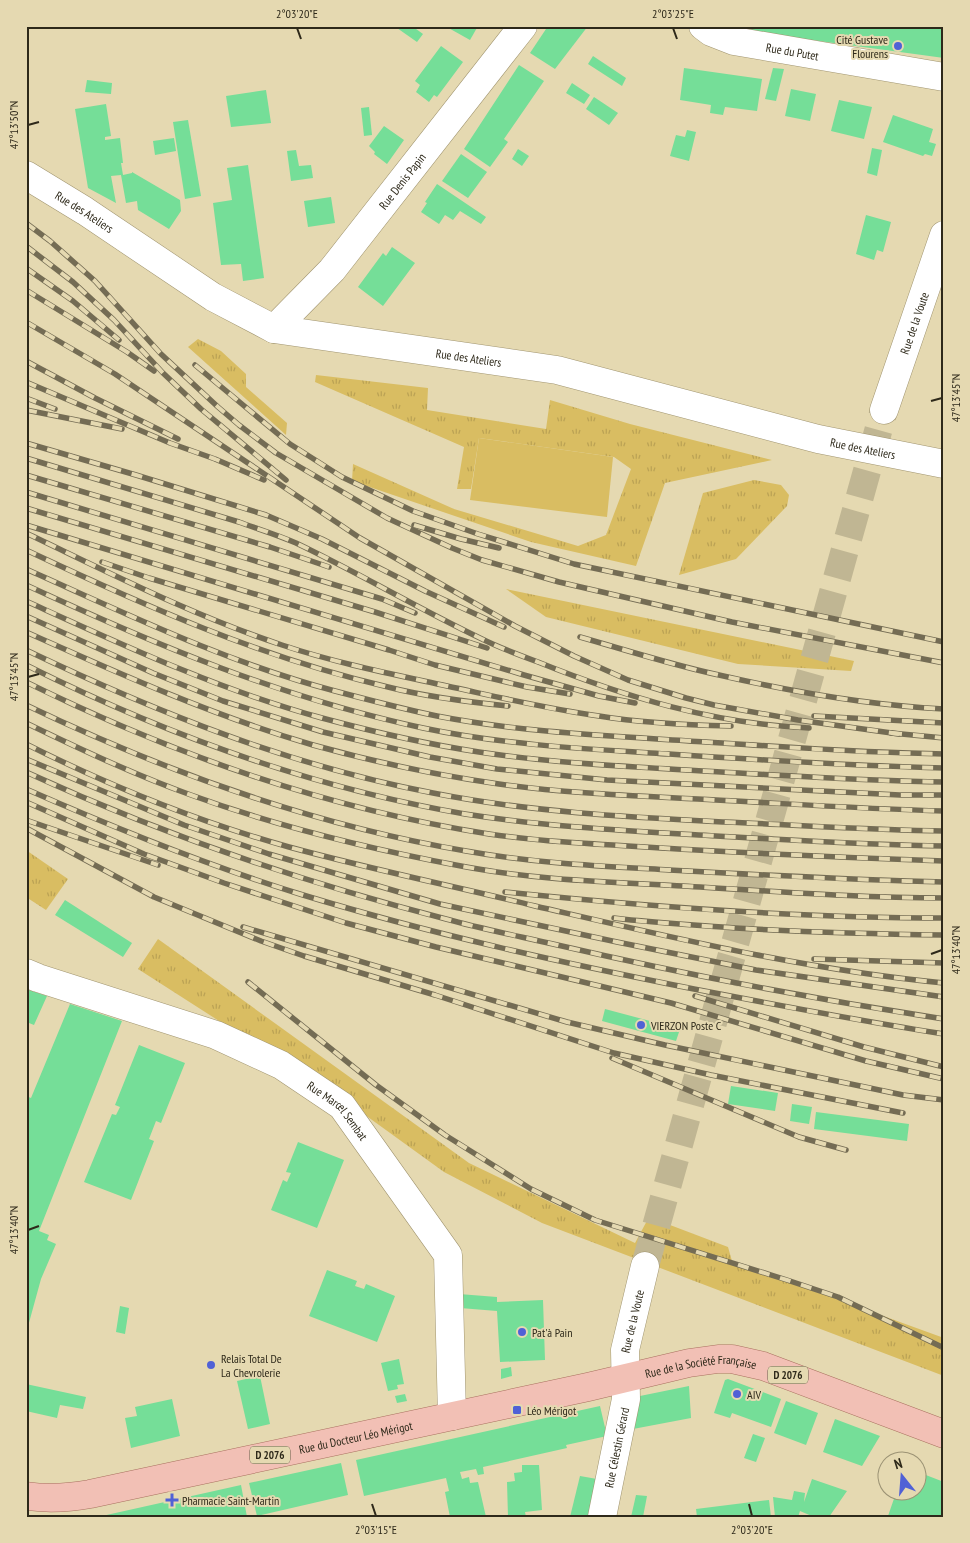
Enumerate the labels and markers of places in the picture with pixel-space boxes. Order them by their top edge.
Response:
place label: Cité Gustave Flourens [836,32,888,61]
marker: Cité Gustave Flourens [892,40,904,52]
place label: VIERZON Poste C [650,1018,722,1033]
marker: VIERZON Poste C [635,1019,647,1031]
place label: Pat'à Pain [532,1325,572,1340]
marker: Pat'à Pain [516,1326,528,1338]
place label: Relais Total De La Chevrolerie [221,1351,282,1380]
marker: Relais Total De La Chevrolerie [205,1359,217,1371]
place label: AIV [747,1387,761,1402]
marker: AIV [731,1388,743,1400]
place label: Léo Mérigot [527,1403,577,1418]
marker: Léo Mérigot [511,1404,523,1416]
place label: Pharmacie Saint-Martin [182,1493,279,1508]
marker: Pharmacie Saint-Martin [166,1494,178,1506]

